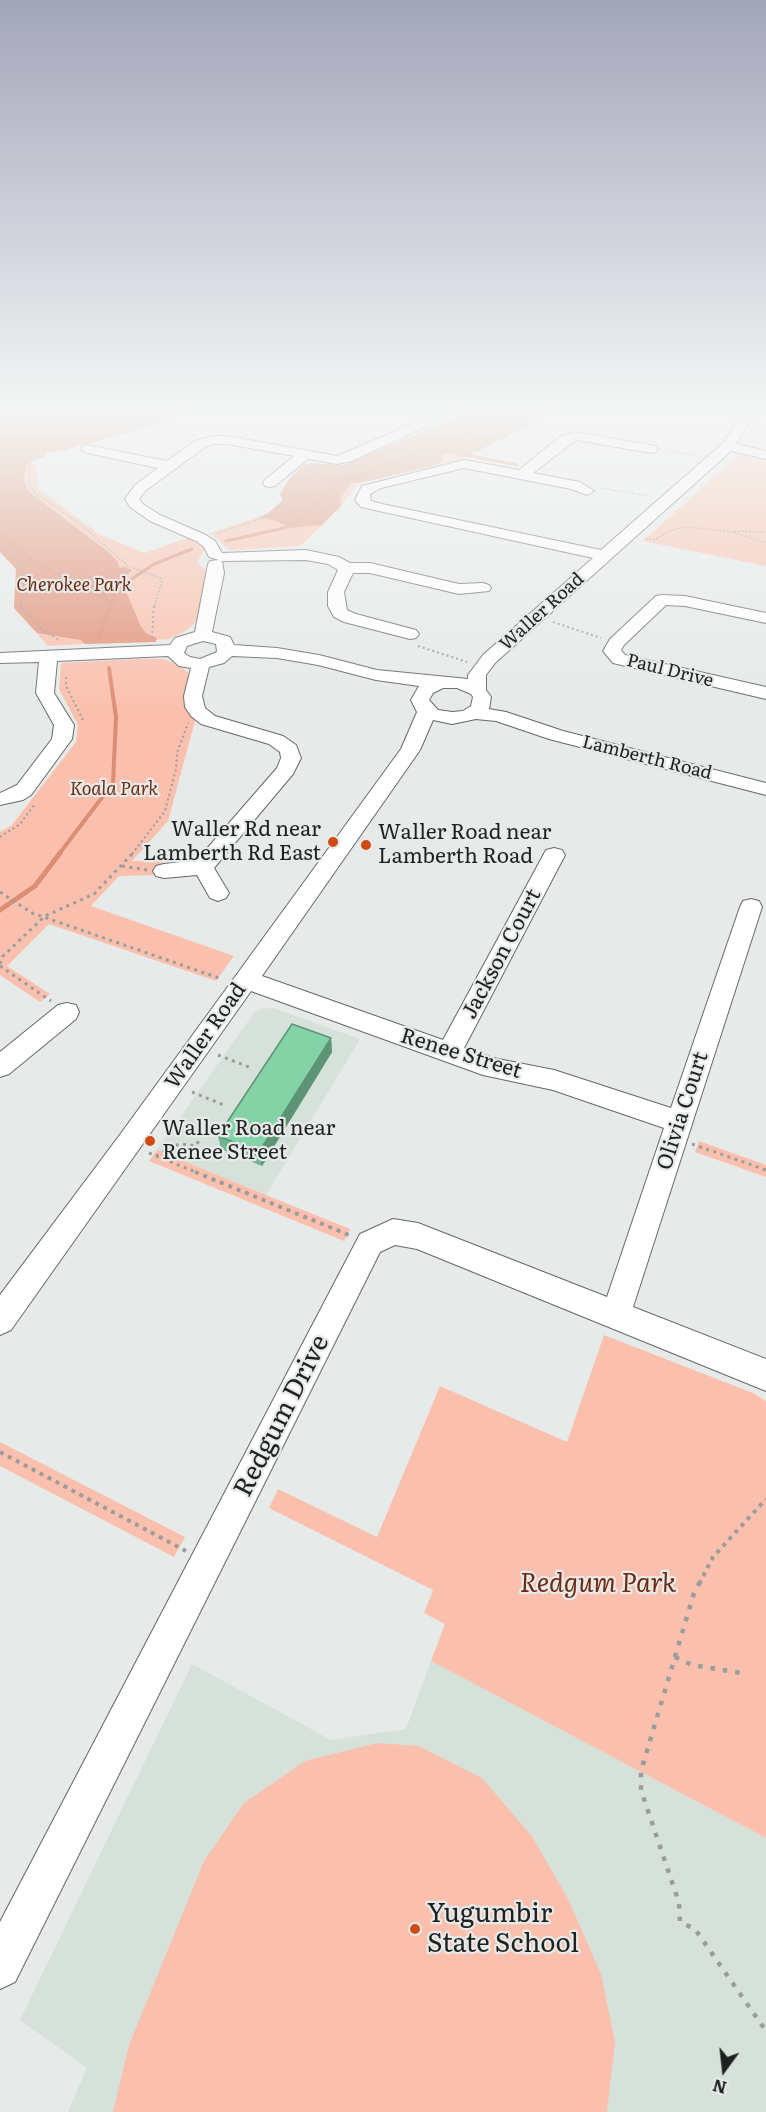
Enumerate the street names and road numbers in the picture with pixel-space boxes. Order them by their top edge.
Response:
street label: Waller Road [495,569,589,655]
street label: Paul Drive [624,650,716,692]
street label: Lamberth Road [580,731,714,785]
street label: Jackson Court [457,885,547,1023]
street label: Waller Road [160,978,252,1094]
street label: Renee Street [397,1024,525,1084]
street label: Olivia Court [652,1049,714,1173]
street label: Redgum Drive [228,1330,336,1502]

